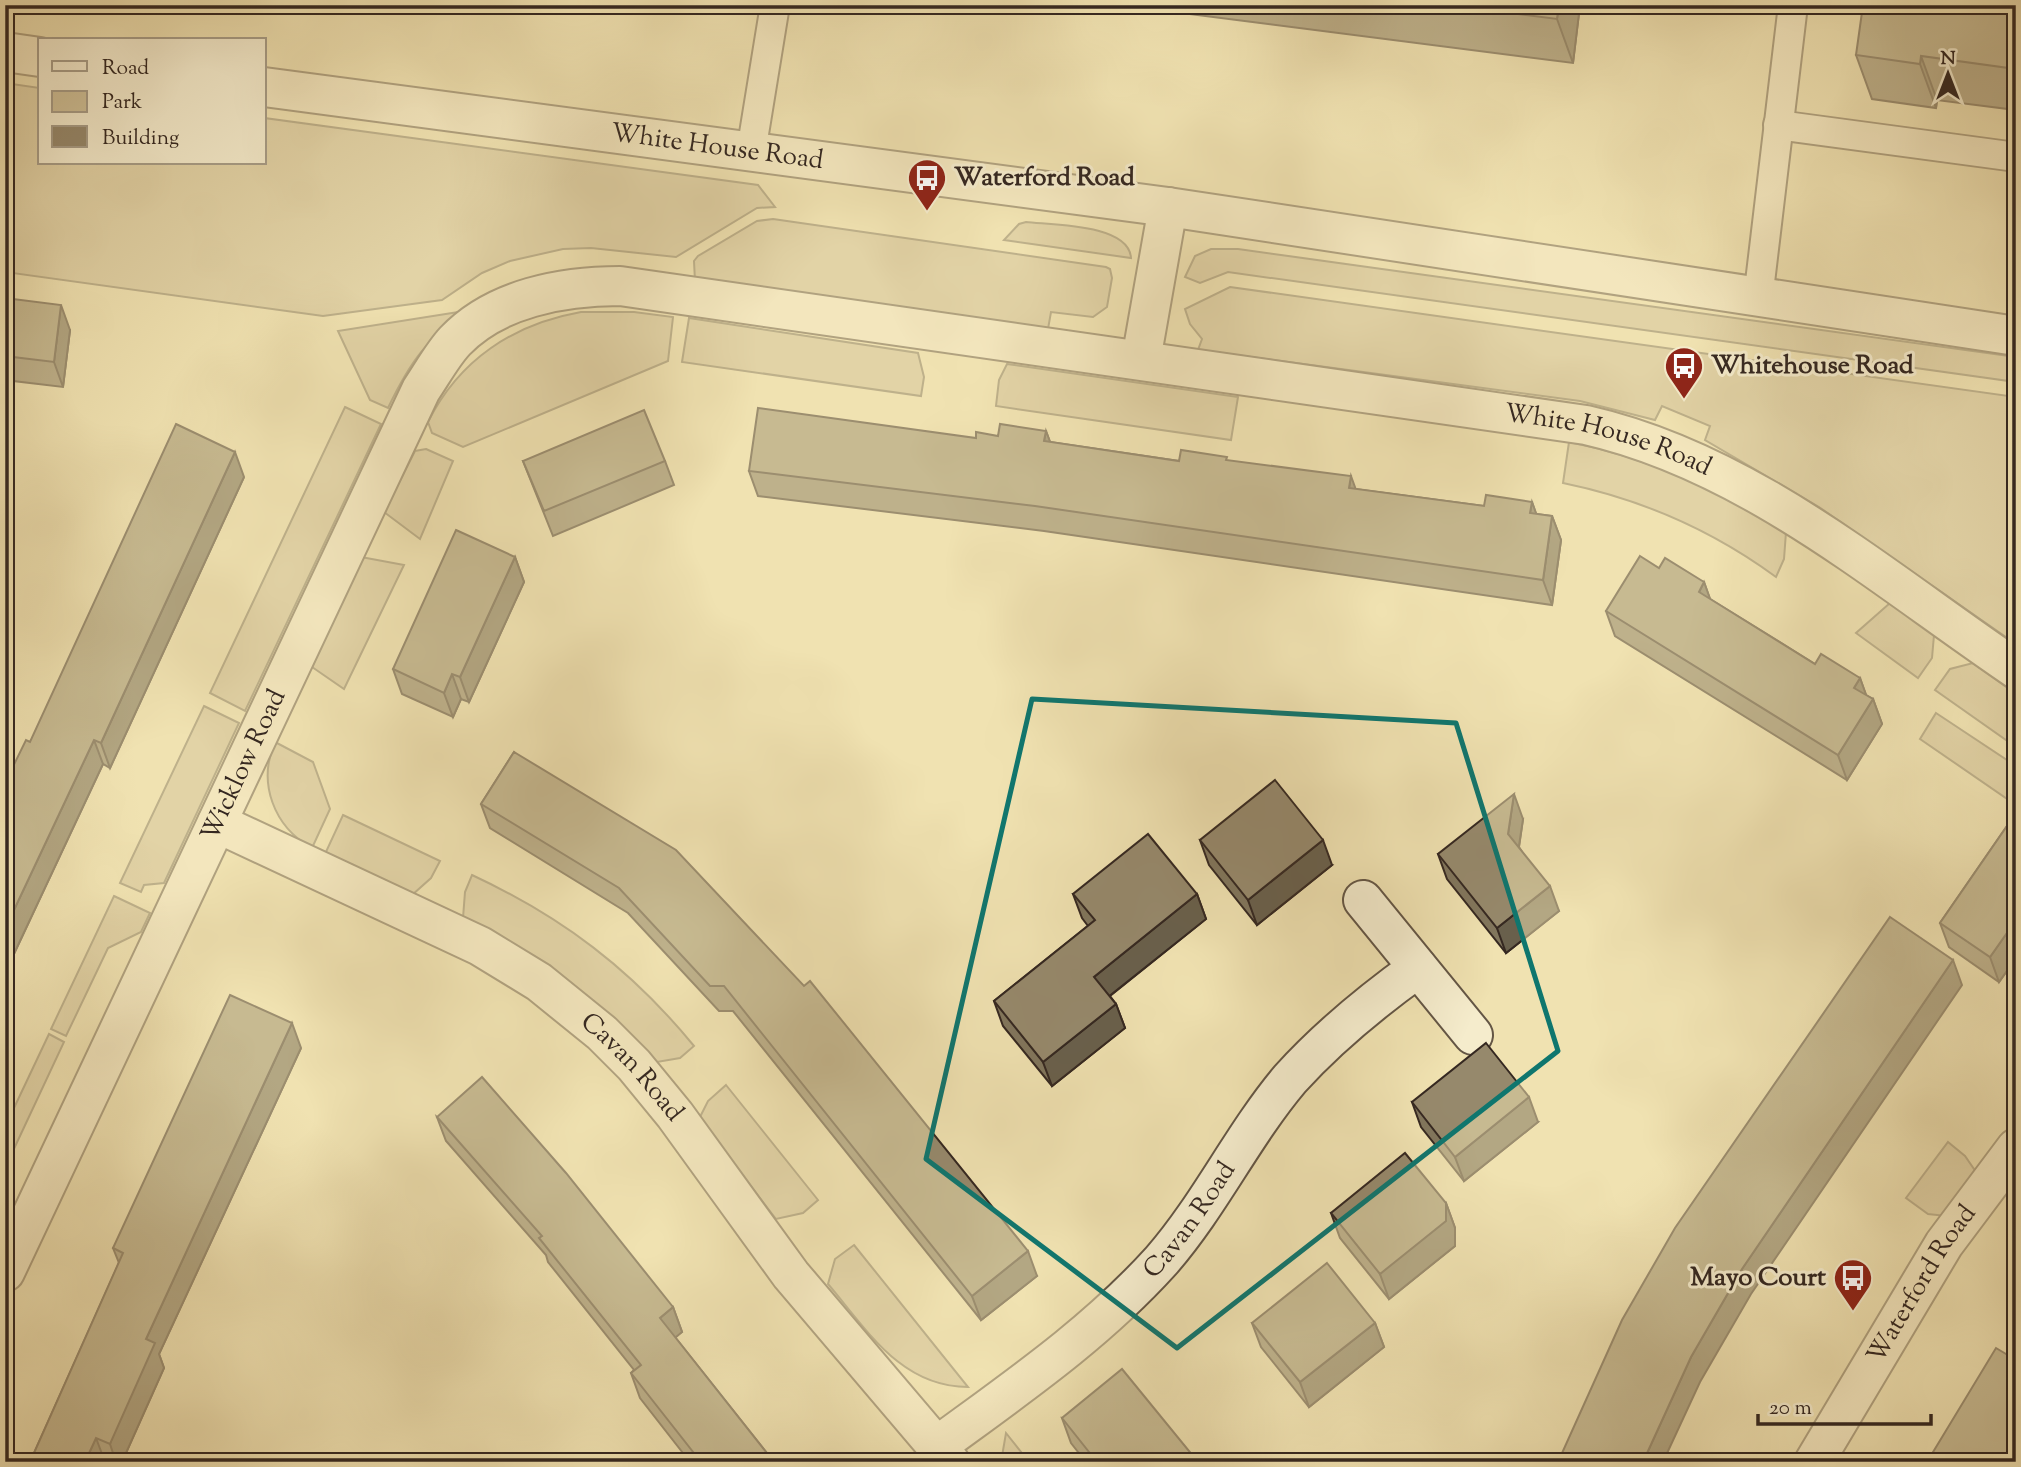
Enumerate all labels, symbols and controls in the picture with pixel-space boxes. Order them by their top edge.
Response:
legend [38,38,266,164]
north arrow [1912,38,1982,108]
text: N [1940,46,1956,73]
text: Road [102,54,149,84]
text: Park [102,88,143,118]
street label: White House Road [608,115,826,180]
text: Building [102,124,179,154]
bus stop icon: Waterford Road [906,157,948,212]
place label: Waterford Road [954,160,1135,197]
bus stop icon: Whitehouse Road [1663,345,1705,400]
place label: Whitehouse Road [1711,348,1914,385]
street label: White House Road [1502,395,1718,486]
street label: Wicklow Road [192,683,296,848]
street label: Cavan Road [572,1004,692,1130]
street label: Cavan Road [1135,1154,1245,1287]
street label: Waterford Road [1858,1197,1986,1371]
bus stop icon: Mayo Court [1832,1257,1874,1312]
place label: Mayo Court [1690,1260,1826,1297]
scale bar [1758,1383,1932,1427]
text: 20 m [1769,1394,1812,1424]

